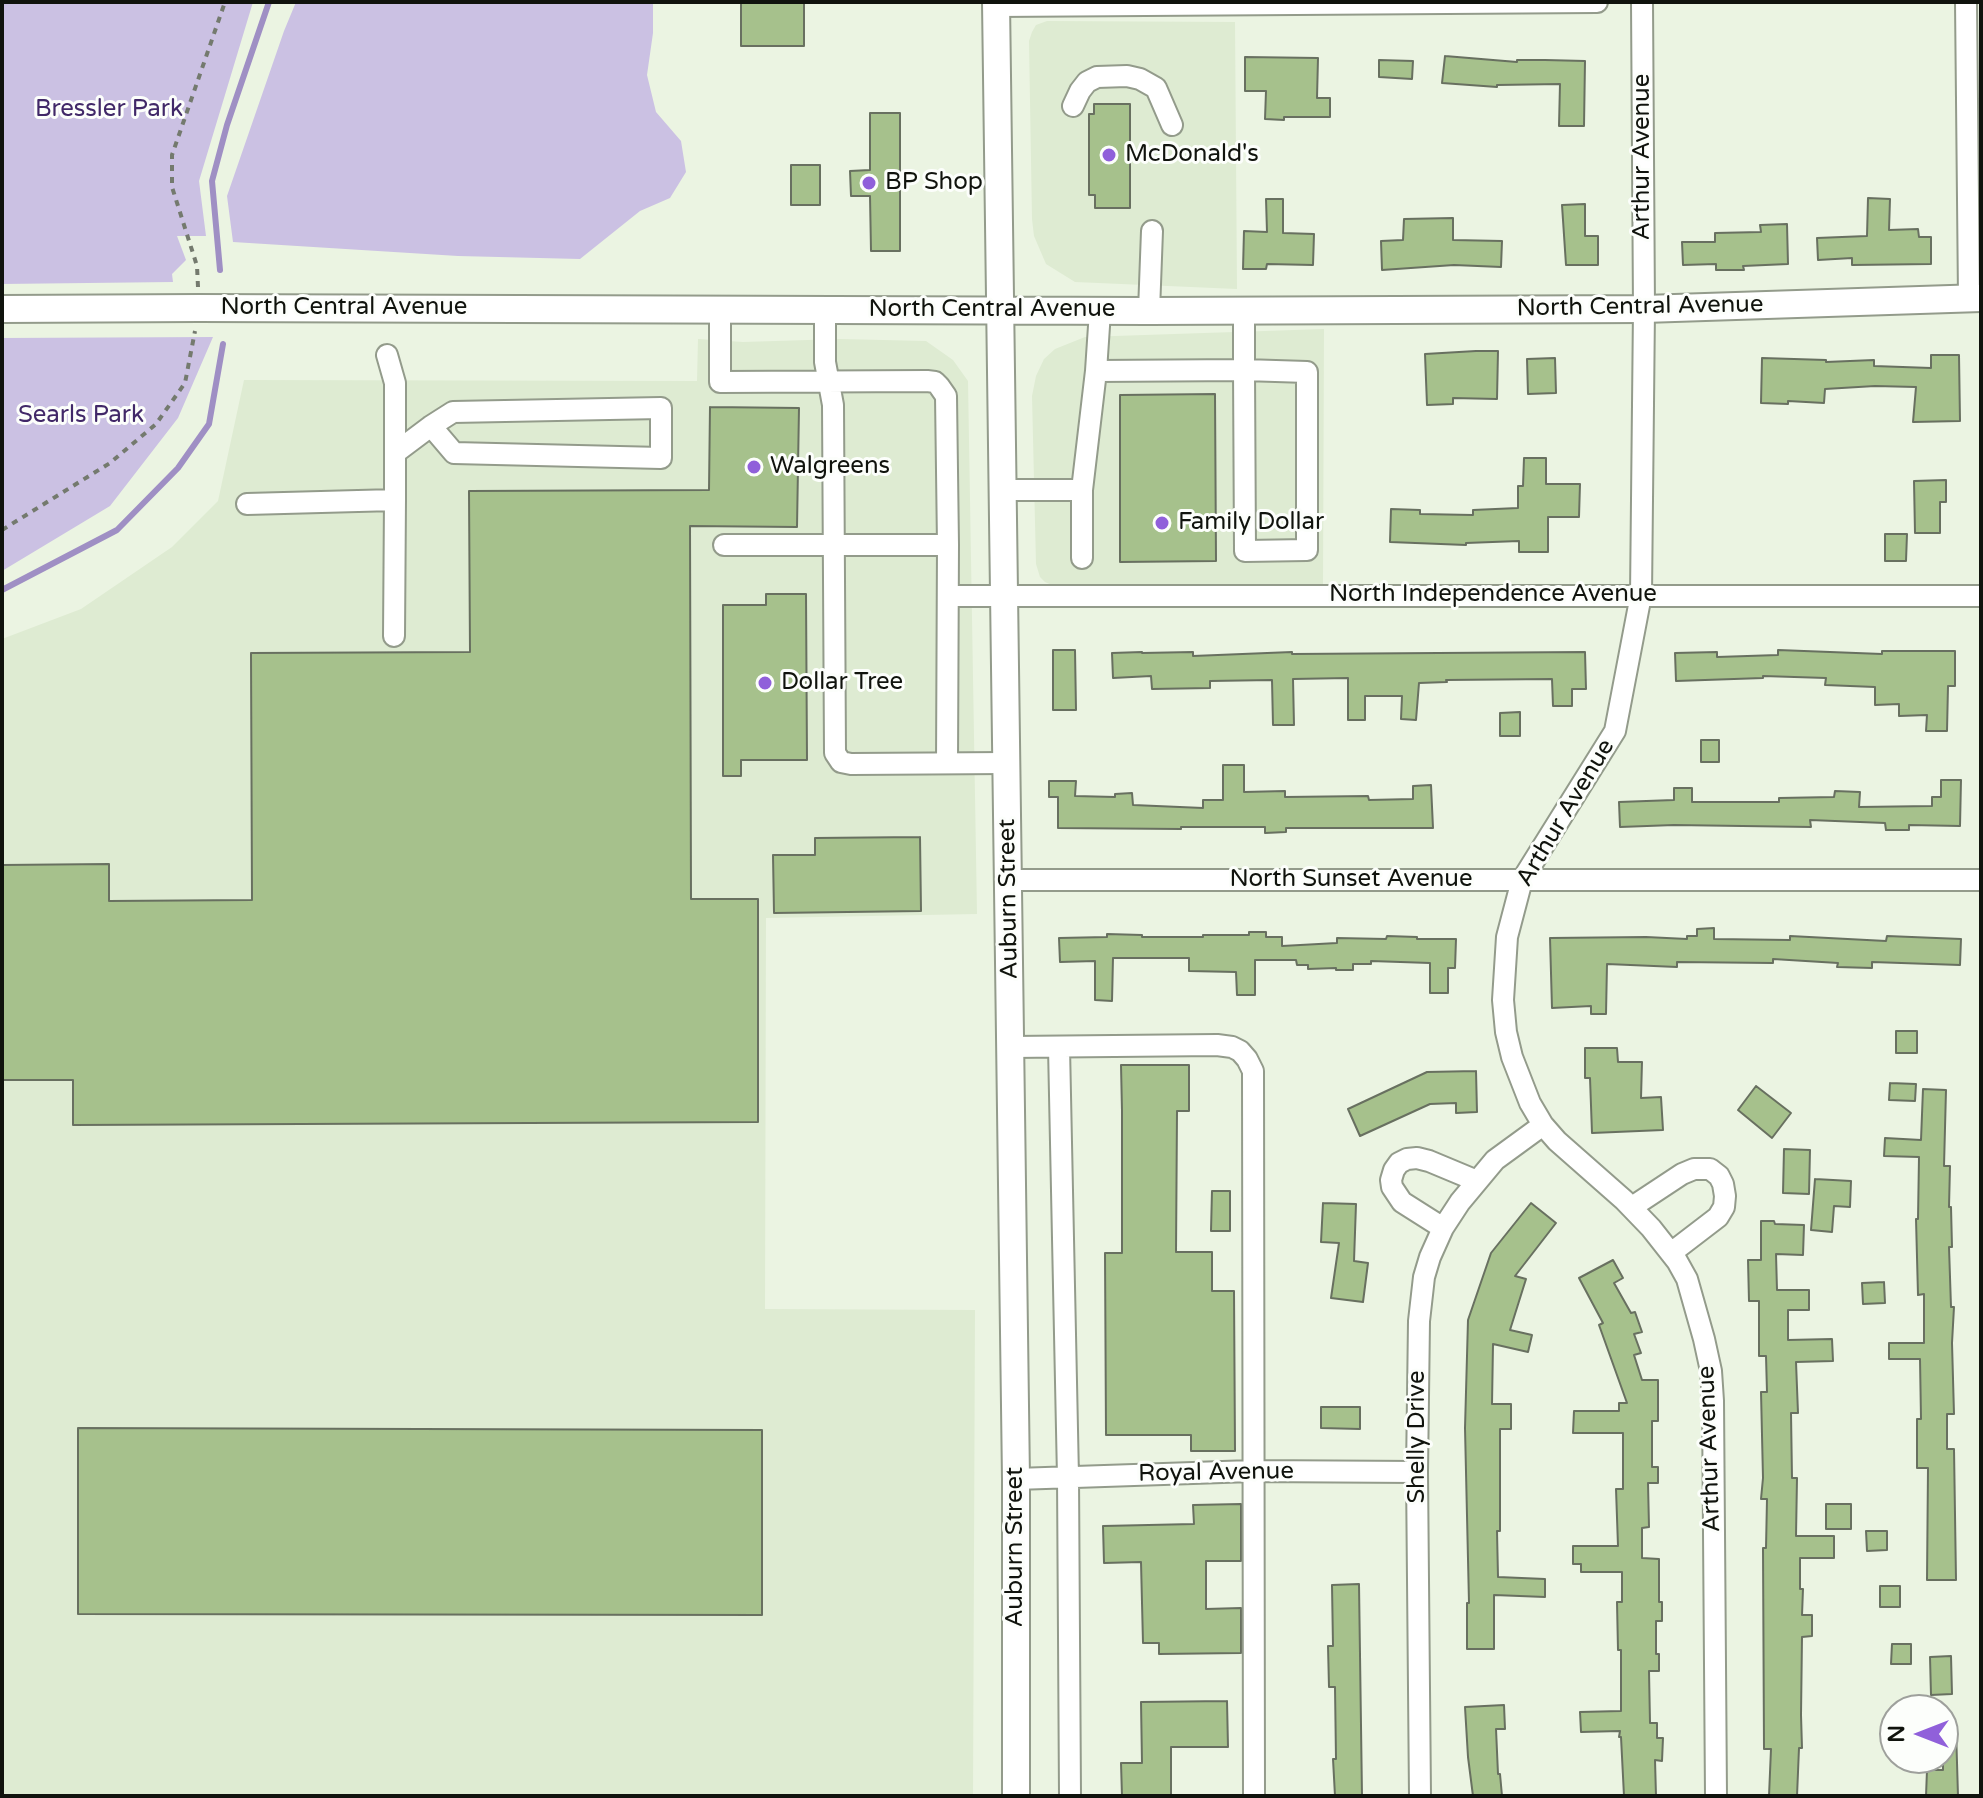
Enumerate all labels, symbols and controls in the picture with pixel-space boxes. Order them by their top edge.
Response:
street label: Arthur Avenue [1629,74,1657,240]
park label: Bressler Park [35,96,183,124]
place label: McDonald's [1125,141,1259,169]
marker: McDonald's [1100,146,1118,164]
place label: BP Shop [885,169,983,197]
marker: BP Shop [860,174,878,192]
street label: North Central Avenue [1516,290,1764,324]
street label: North Central Avenue [221,294,467,322]
street label: North Central Avenue [869,296,1115,324]
park label: Searls Park [18,402,144,430]
place label: Walgreens [770,453,890,481]
marker: Walgreens [745,458,763,476]
place label: Family Dollar [1178,509,1324,537]
marker: Family Dollar [1153,514,1171,532]
street label: North Independence Avenue [1329,581,1657,609]
place label: Dollar Tree [781,669,903,697]
marker: Dollar Tree [756,674,774,692]
street label: Arthur Avenue [1511,734,1621,892]
street label: Auburn Street [993,818,1025,980]
street label: North Sunset Avenue [1230,866,1472,894]
street label: Arthur Avenue [1693,1365,1727,1533]
street label: Shelly Drive [1404,1371,1432,1503]
street label: Royal Avenue [1138,1457,1294,1489]
street label: Auburn Street [1002,1467,1030,1627]
north arrow [1879,1694,1959,1774]
text: N [1884,1725,1910,1743]

